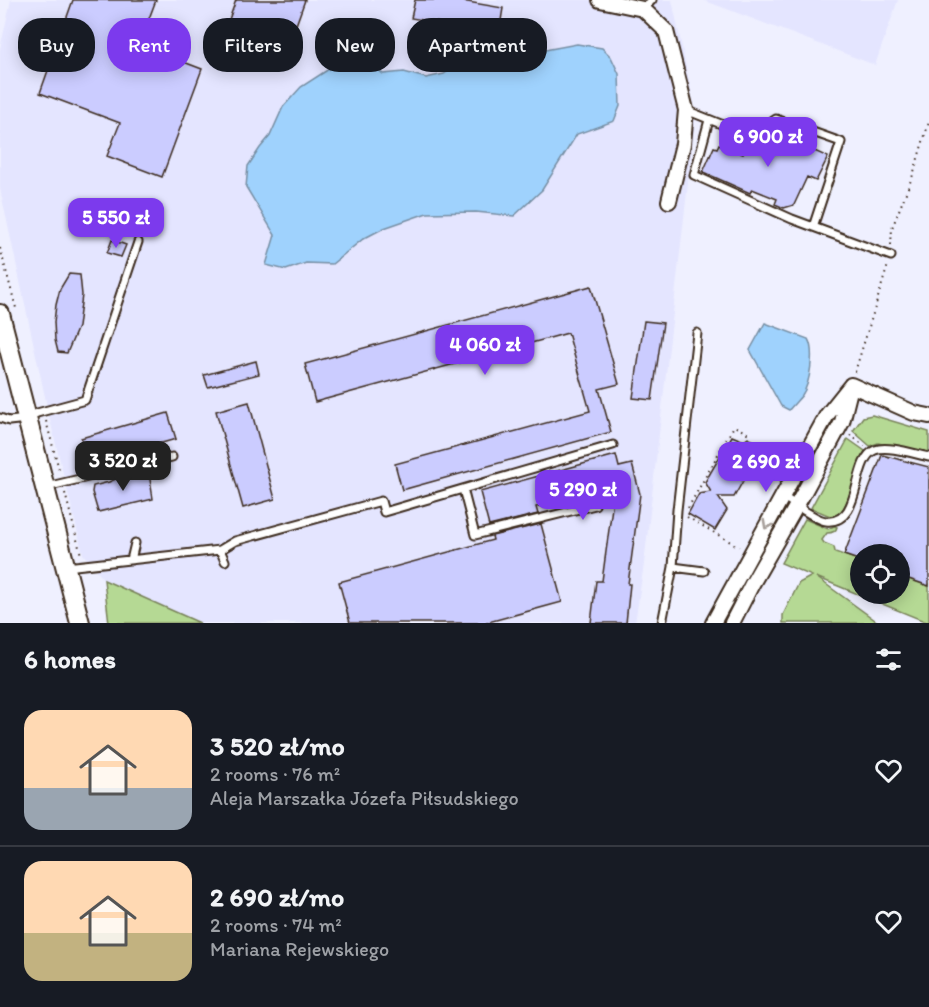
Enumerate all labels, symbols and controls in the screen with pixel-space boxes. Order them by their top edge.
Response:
chip: Buy [18,18,95,72]
chip: Rent [107,18,191,72]
chip: Filters [203,18,303,72]
chip: New [315,18,395,72]
chip: Apartment [407,18,547,72]
pin: 6 900 zł [706,117,830,168]
text: 6 900 zł [733,124,803,148]
pin: 5 550 zł [54,198,178,249]
text: 5 550 zł [82,205,150,229]
pin: 4 060 zł [423,325,547,376]
text: 4 060 zł [449,332,521,356]
pin: 3 520 zł [61,441,185,492]
pin: 2 690 zł [704,442,828,493]
text: 3 520 zł [89,448,157,472]
text: 2 690 zł [732,449,800,473]
pin: 5 290 zł [521,470,645,521]
text: 5 290 zł [549,477,617,501]
one-way arrow [763,518,774,529]
map controls [850,544,910,604]
button: locate [850,544,910,604]
text: 6 homes [24,643,116,675]
icon: filters [872,643,905,676]
text: 3 520 zł/mo [210,730,345,762]
icon: home [72,734,144,806]
icon: heart [872,754,905,787]
text: 2 rooms · 76 m² [210,762,340,786]
text: Aleja Marszałka Józefa Piłsudskiego [210,786,519,810]
text: 2 690 zł/mo [210,881,344,913]
icon: home [72,885,144,957]
icon: heart [872,905,905,938]
text: 2 rooms · 74 m² [210,913,342,937]
text: Mariana Rejewskiego [210,937,389,961]

